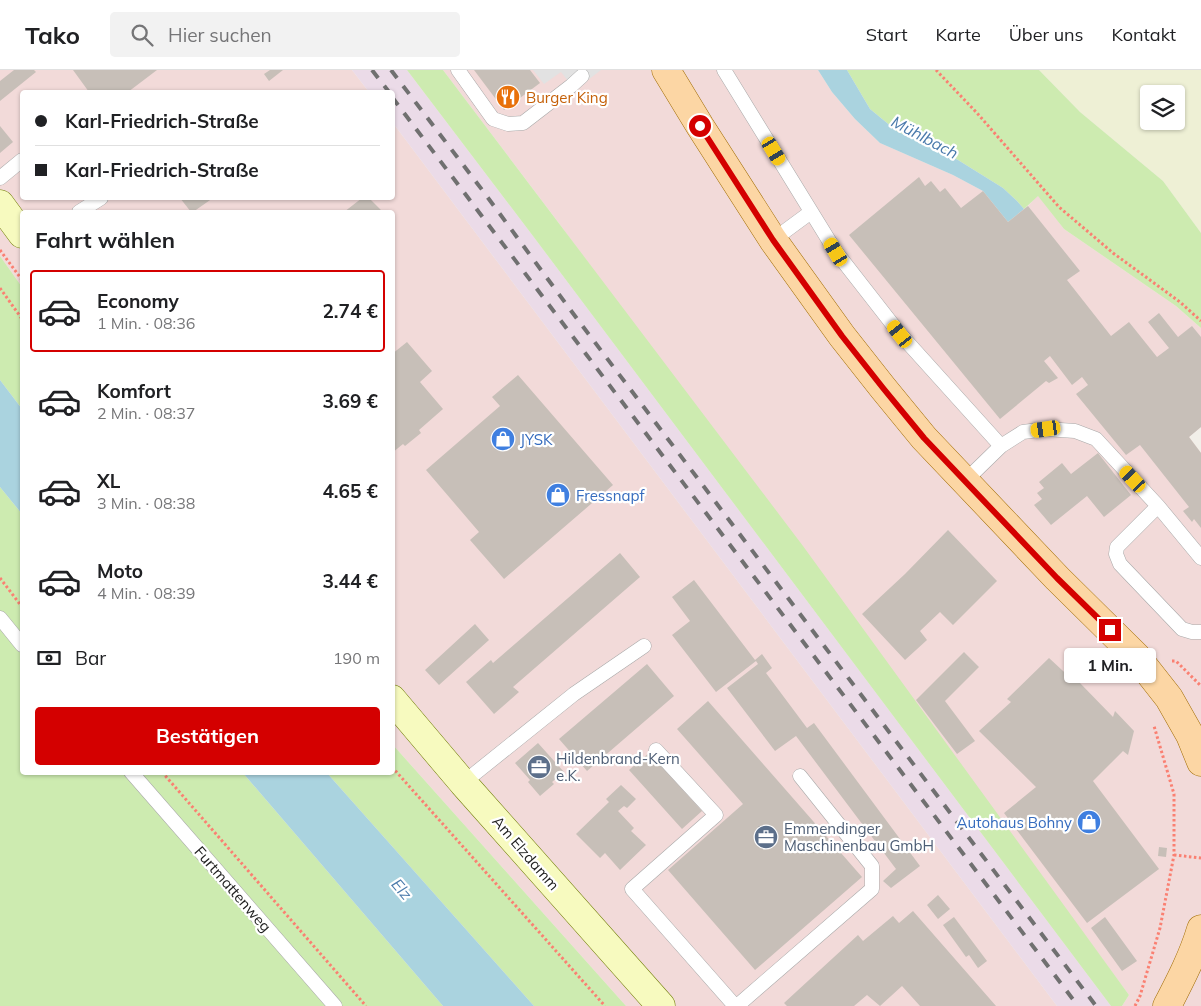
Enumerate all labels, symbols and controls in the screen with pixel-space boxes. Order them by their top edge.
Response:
search box [110,12,460,57]
text: Tako [25,20,80,50]
icon: search [128,21,156,49]
text: Hier suchen [168,23,272,47]
text: Start [866,23,907,46]
text: Karte [935,23,981,46]
text: Über uns [1009,23,1084,46]
text: Kontakt [1112,23,1176,46]
restaurant icon: Burger King [495,84,521,110]
map controls [1140,85,1185,130]
button: layers [1140,85,1185,130]
place label: Burger King [526,88,608,107]
text: Karl-Friedrich-Straße [65,109,259,133]
water label: Mühlbach [888,111,962,163]
route start [689,115,711,137]
car [759,134,788,168]
text: Karl-Friedrich-Straße [65,158,259,182]
text: Fahrt wählen [35,226,175,254]
car [821,235,850,269]
icon: car [37,289,82,334]
text: Economy [97,289,179,313]
text: 2.74 € [322,299,378,323]
text: 1 Min. · 08:36 [97,313,195,333]
car [884,318,915,350]
icon: car [37,379,82,424]
text: Komfort [97,379,171,403]
text: 3.69 € [322,389,378,413]
text: 2 Min. · 08:37 [97,403,195,423]
car [1030,419,1061,439]
shop icon: JYSK [490,426,516,452]
place label: JYSK [520,430,553,449]
car [1117,463,1148,495]
icon: car [37,469,82,514]
text: XL [97,469,120,493]
text: 4.65 € [322,479,378,503]
shop icon: Fressnapf [545,482,571,508]
place label: Fressnapf [576,486,645,505]
text: 3 Min. · 08:38 [97,493,195,513]
icon: car [37,559,82,604]
text: Moto [97,559,143,583]
text: 3.44 € [322,569,378,593]
text: 4 Min. · 08:39 [97,583,195,603]
route end [1099,619,1121,641]
icon: cash [35,644,63,672]
text: Bar [75,646,106,670]
text: 190 m [333,648,380,668]
callout: 1 Min. [1064,648,1156,682]
text: 1 Min. [1087,655,1133,675]
button: Bestätigen [35,707,380,765]
place label: Hildenbrand-Kern e.K. [556,749,680,785]
office icon: Hildenbrand-Kern e.K. [526,754,552,780]
shop icon: Autohaus Bohny [1076,809,1102,835]
street label: Am Elzdamm [488,812,564,894]
place label: Autohaus Bohny [957,813,1072,832]
place label: Emmendinger Maschinenbau GmbH [784,819,934,855]
office icon: Emmendinger Maschinenbau GmbH [753,824,779,850]
street label: Furtmattenweg [191,842,275,936]
water label: Elz [387,874,417,904]

